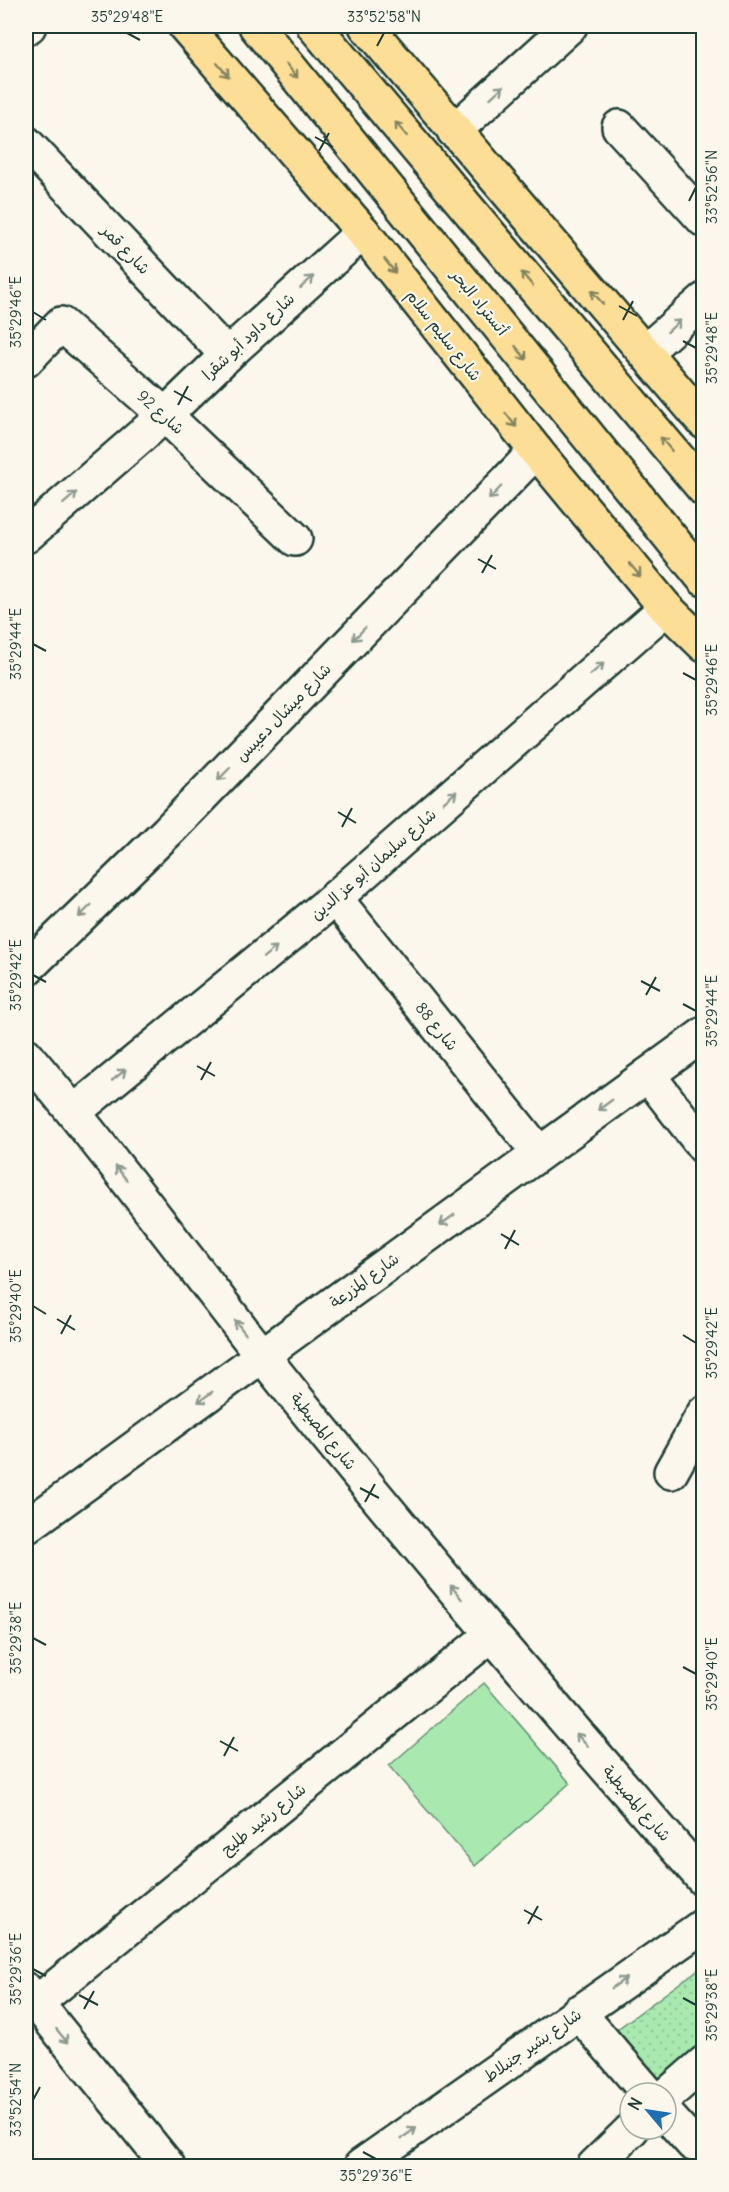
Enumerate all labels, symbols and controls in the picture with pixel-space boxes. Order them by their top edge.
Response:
text: 35°29'48"E [91,7,164,26]
text: 33°52'58"N [347,7,421,26]
one-way arrow [216,62,230,77]
one-way arrow [286,63,299,79]
one-way arrow [490,85,505,99]
one-way arrow [394,122,408,137]
text: 33°52'56"N [702,150,721,224]
street label: شارع قمر [95,218,155,280]
one-way arrow [384,258,397,274]
street label: أتستراد البحر [446,263,513,339]
one-way arrow [520,272,534,287]
text: 35°29'46"E [6,275,25,348]
one-way arrow [300,275,315,289]
street label: شارع سليم سلام [400,285,486,387]
street label: شارع داود أبو شقرا [198,288,300,385]
one-way arrow [591,289,604,305]
text: 35°29'48"E [702,311,721,384]
one-way arrow [666,319,681,333]
one-way arrow [514,345,527,361]
street label: شارع 92 [132,386,189,440]
one-way arrow [504,411,517,427]
one-way arrow [659,437,673,452]
one-way arrow [488,486,502,501]
one-way arrow [62,491,78,504]
one-way arrow [628,562,641,578]
text: 35°29'44"E [6,607,25,680]
one-way arrow [352,626,367,641]
text: 35°29'46"E [702,643,721,716]
street label: شارع ميشال دعيبس [231,659,336,767]
one-way arrow [589,662,604,676]
one-way arrow [216,766,231,781]
one-way arrow [442,790,457,804]
street label: شارع سليمان أبو عز الدين [306,804,441,926]
one-way arrow [78,904,93,918]
text: 35°29'42"E [6,939,25,1011]
one-way arrow [262,945,278,958]
text: 35°29'44"E [702,974,721,1047]
street label: شارع 88 [410,998,463,1056]
one-way arrow [111,1069,127,1082]
one-way arrow [598,1099,614,1112]
one-way arrow [114,1165,127,1181]
one-way arrow [440,1214,456,1226]
street label: شارع المزرعة [325,1248,404,1314]
text: 35°29'40"E [6,1269,25,1343]
text: 35°29'42"E [702,1307,721,1379]
one-way arrow [234,1319,247,1335]
street label: شارع المصيطبة [285,1388,361,1475]
one-way arrow [197,1390,213,1403]
one-way arrow [449,1584,462,1600]
text: 35°29'38"E [6,1601,25,1674]
text: 35°29'40"E [702,1637,721,1711]
one-way arrow [576,1732,589,1748]
street label: شارع المصيطبة [597,1761,675,1846]
street label: شارع رشيد طليح [216,1779,311,1861]
text: 35°29'36"E [6,1932,25,2005]
text: 35°29'38"E [702,1968,721,2041]
one-way arrow [611,1977,627,1989]
street label: شارع بشير جنبلاط [479,2004,586,2088]
one-way arrow [56,2028,69,2044]
text: 33°52'54"N [6,2063,25,2137]
north arrow [618,2081,678,2141]
text: N [623,2094,646,2113]
one-way arrow [400,2126,416,2139]
text: 35°29'36"E [340,2166,413,2185]

